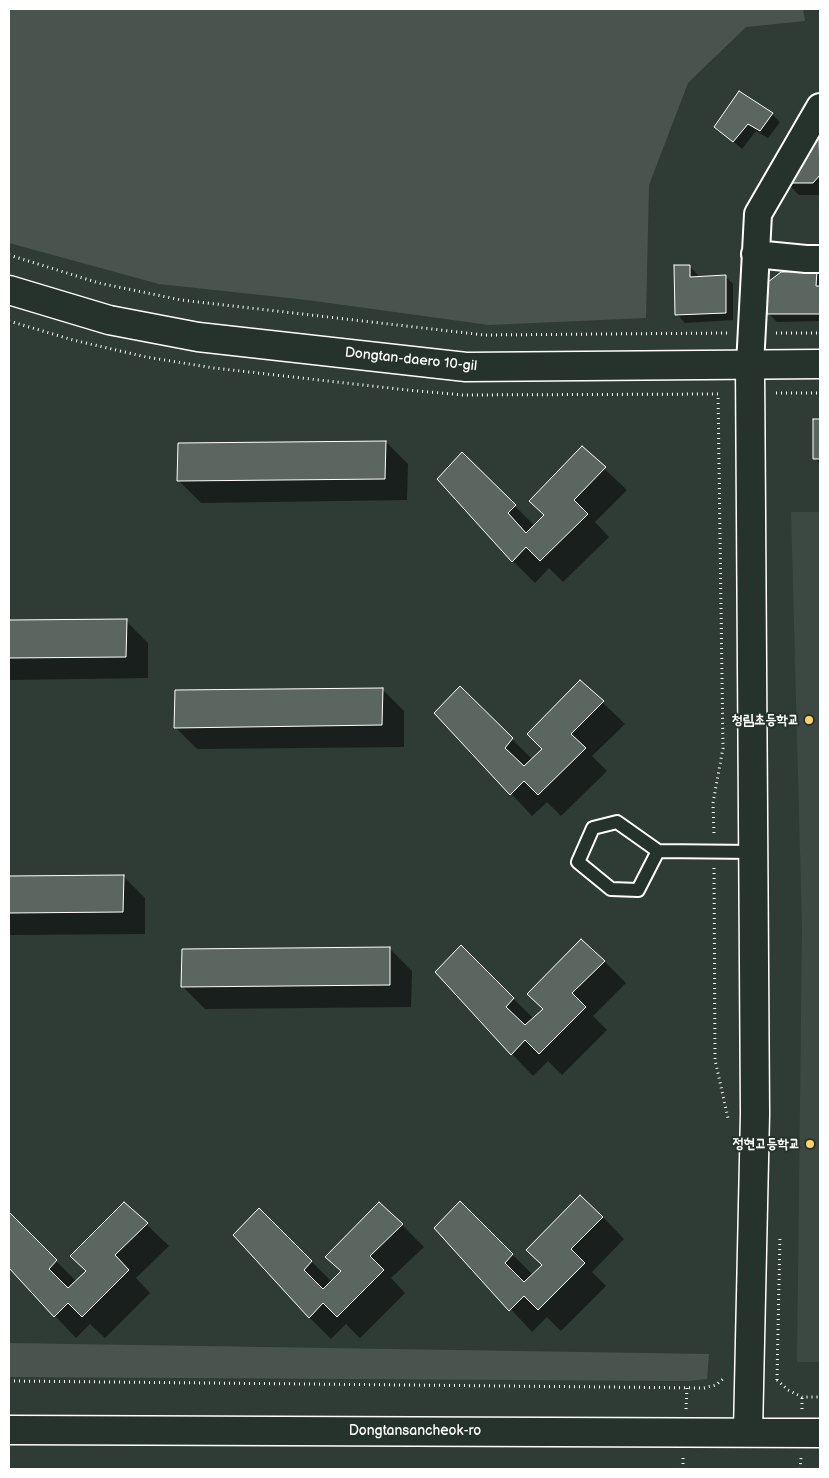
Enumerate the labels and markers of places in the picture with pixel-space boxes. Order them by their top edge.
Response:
place label: 청림초등학교 [731,712,799,728]
marker: 청림초등학교 [803,714,815,726]
place label: 정현고등학교 [732,1136,800,1152]
marker: 정현고등학교 [804,1138,816,1150]

